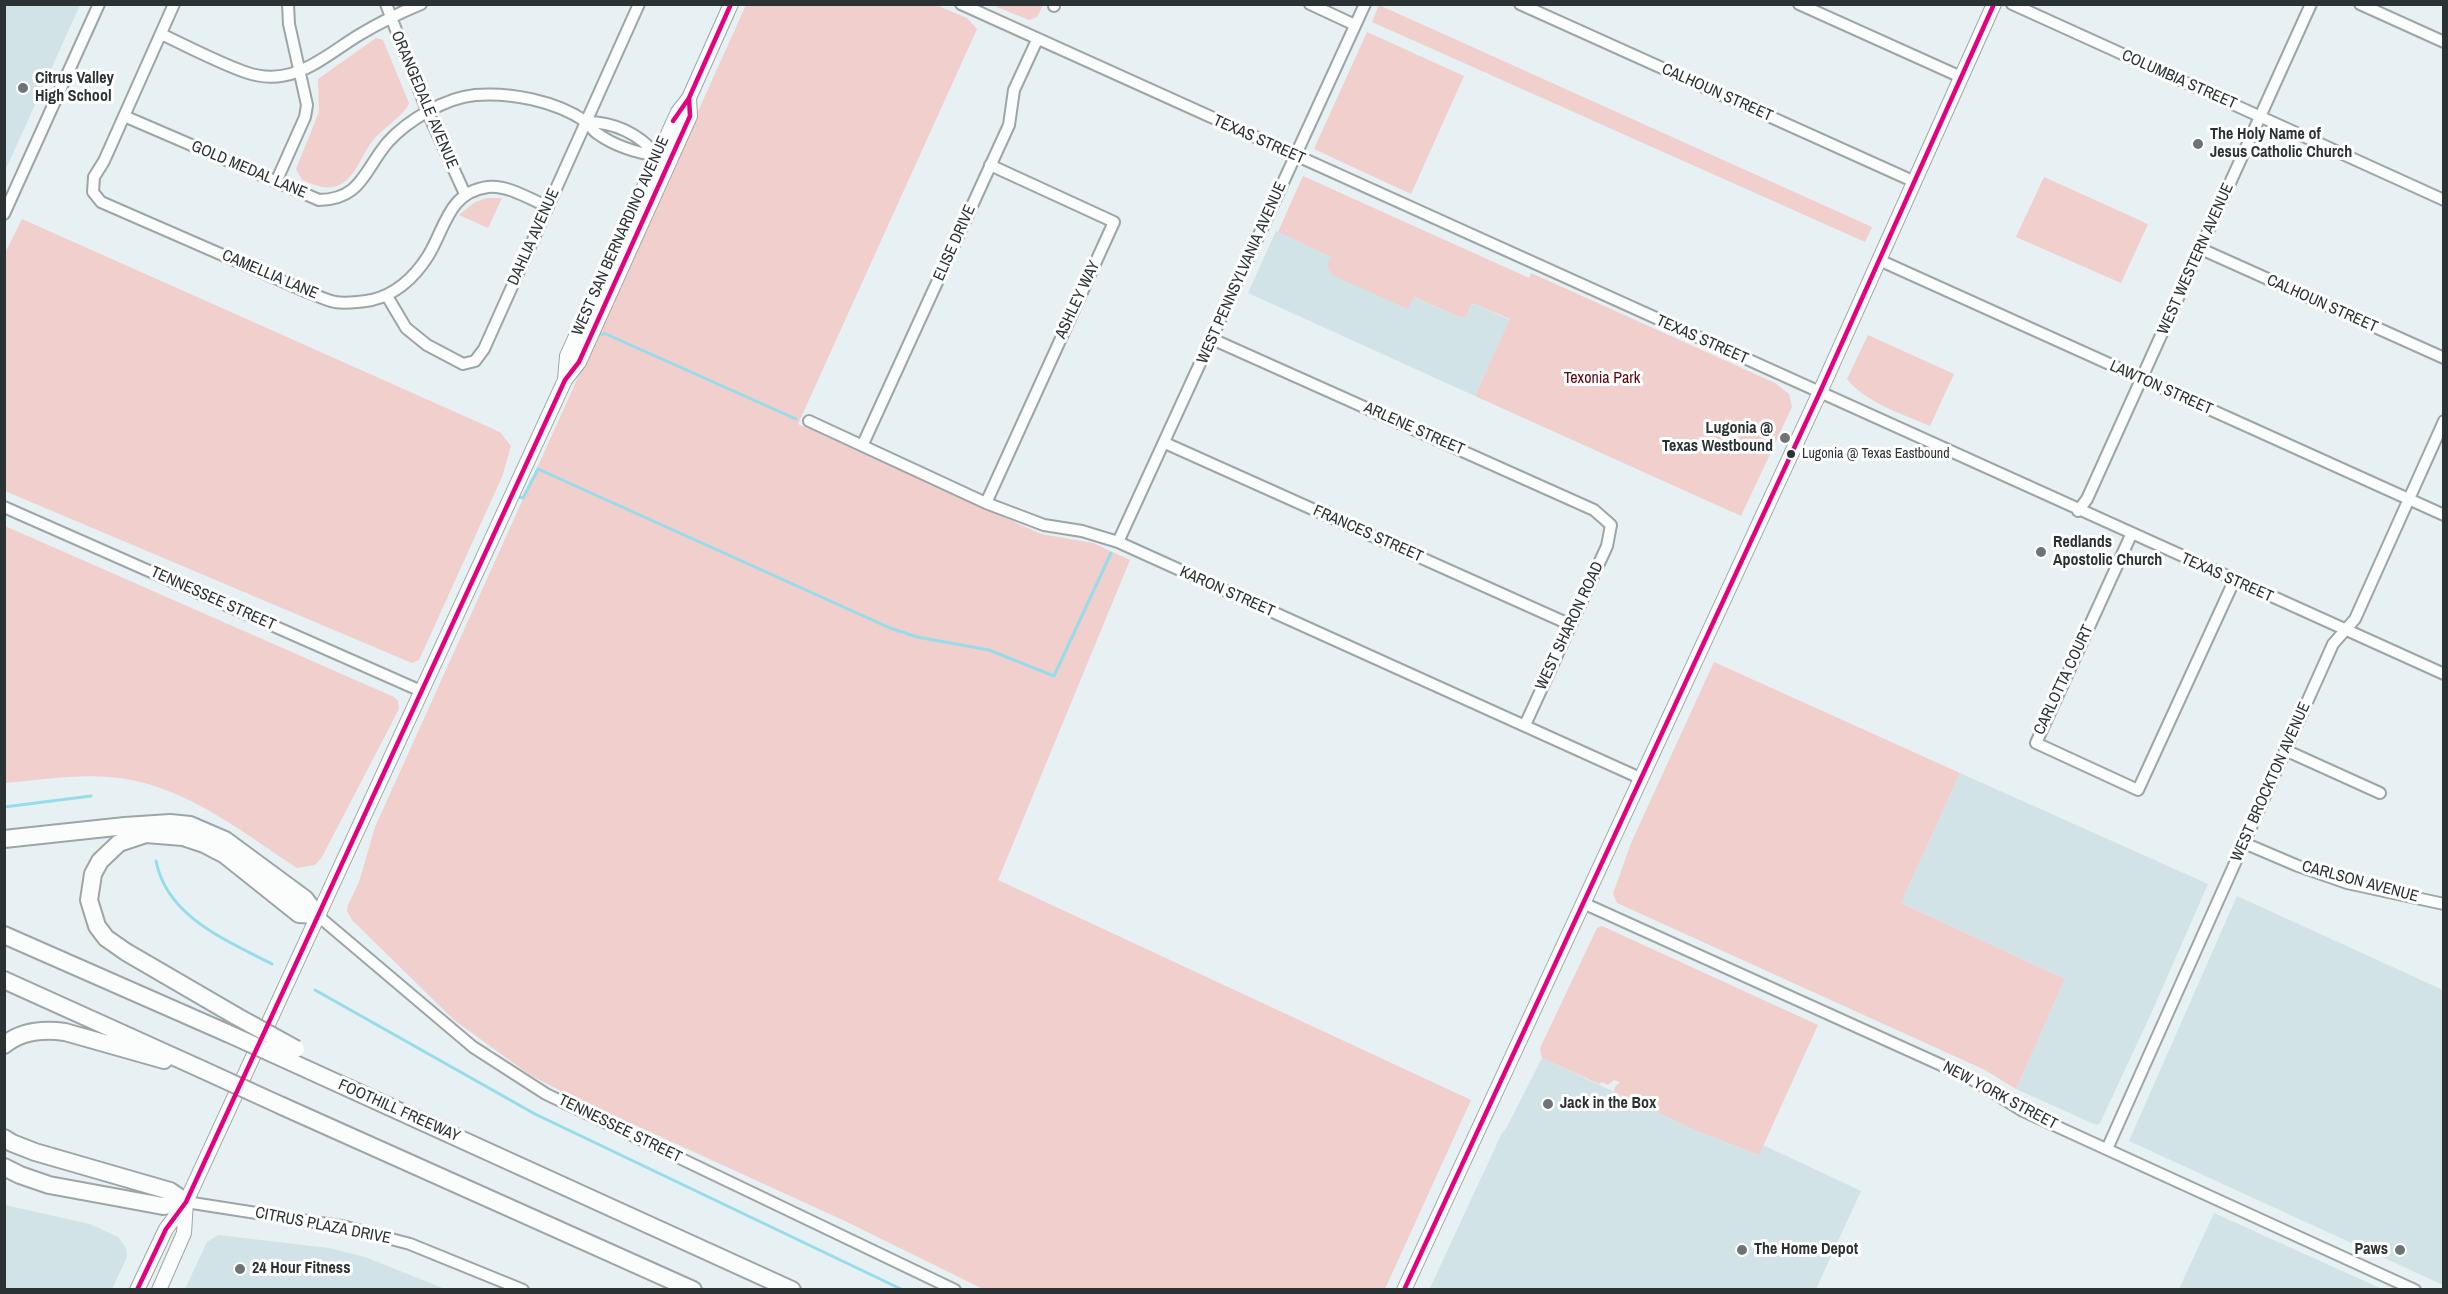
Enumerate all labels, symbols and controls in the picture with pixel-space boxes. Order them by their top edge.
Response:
street label: ORANGEDALE AVENUE [386,28,462,172]
street label: COLUMBIA STREET [2118,46,2240,114]
street label: CALHOUN STREET [1658,60,1776,126]
place label: Citrus Valley High School [35,69,114,107]
marker: Citrus Valley High School [16,81,30,95]
street label: TEXAS STREET [1210,111,1308,169]
place label: The Holy Name of Jesus Catholic Church [2210,125,2352,163]
street label: WEST SAN BERNARDINO AVENUE [568,133,674,339]
street label: GOLD MEDAL LANE [188,137,310,203]
marker: The Holy Name of Jesus Catholic Church [2191,137,2205,151]
street label: WEST PENNSYLVANIA AVENUE [1193,179,1291,367]
street label: WEST WESTERN AVENUE [2154,180,2238,338]
street label: DAHLIA AVENUE [504,186,564,288]
street label: ELISE DRIVE [930,202,980,284]
street label: CAMELLIA LANE [219,246,321,304]
street label: ASHLEY WAY [1052,258,1104,342]
street label: CALHOUN STREET [2263,271,2381,337]
street label: TEXAS STREET [1653,311,1751,369]
street label: LAWTON STREET [2106,357,2216,419]
park label: Texonia Park [1564,369,1640,389]
street label: ARLENE STREET [1361,398,1467,460]
place label: Lugonia @ Texas Westbound [1662,419,1773,457]
marker: Lugonia @ Texas Westbound [1778,431,1792,445]
place label: Lugonia @ Texas Eastbound [1802,446,1950,462]
marker: Lugonia @ Texas Eastbound [1785,448,1797,460]
street label: FRANCES STREET [1310,501,1426,567]
place label: Redlands Apostolic Church [2053,533,2162,571]
marker: Redlands Apostolic Church [2034,545,2048,559]
street label: TEXAS STREET [2178,549,2276,607]
street label: WEST SHARON ROAD [1532,559,1608,693]
street label: KARON STREET [1176,562,1278,622]
street label: TENNESSEE STREET [147,563,279,635]
street label: CARLOTTA COURT [2030,622,2098,738]
street label: WEST BROCKTON AVENUE [2227,699,2315,865]
street label: CARLSON AVENUE [2300,857,2420,907]
street label: NEW YORK STREET [1939,1058,2061,1134]
street label: FOOTHILL FREEWAY [335,1076,463,1146]
street label: TENNESSEE STREET [555,1091,685,1167]
place label: Jack in the Box [1560,1094,1656,1114]
marker: Jack in the Box [1541,1097,1555,1111]
street label: CITRUS PLAZA DRIVE [254,1203,392,1249]
place label: The Home Depot [1754,1240,1858,1260]
place label: Paws [2354,1240,2388,1260]
marker: The Home Depot [1735,1243,1749,1257]
marker: Paws [2393,1243,2407,1257]
place label: 24 Hour Fitness [252,1259,350,1279]
marker: 24 Hour Fitness [233,1262,247,1276]

